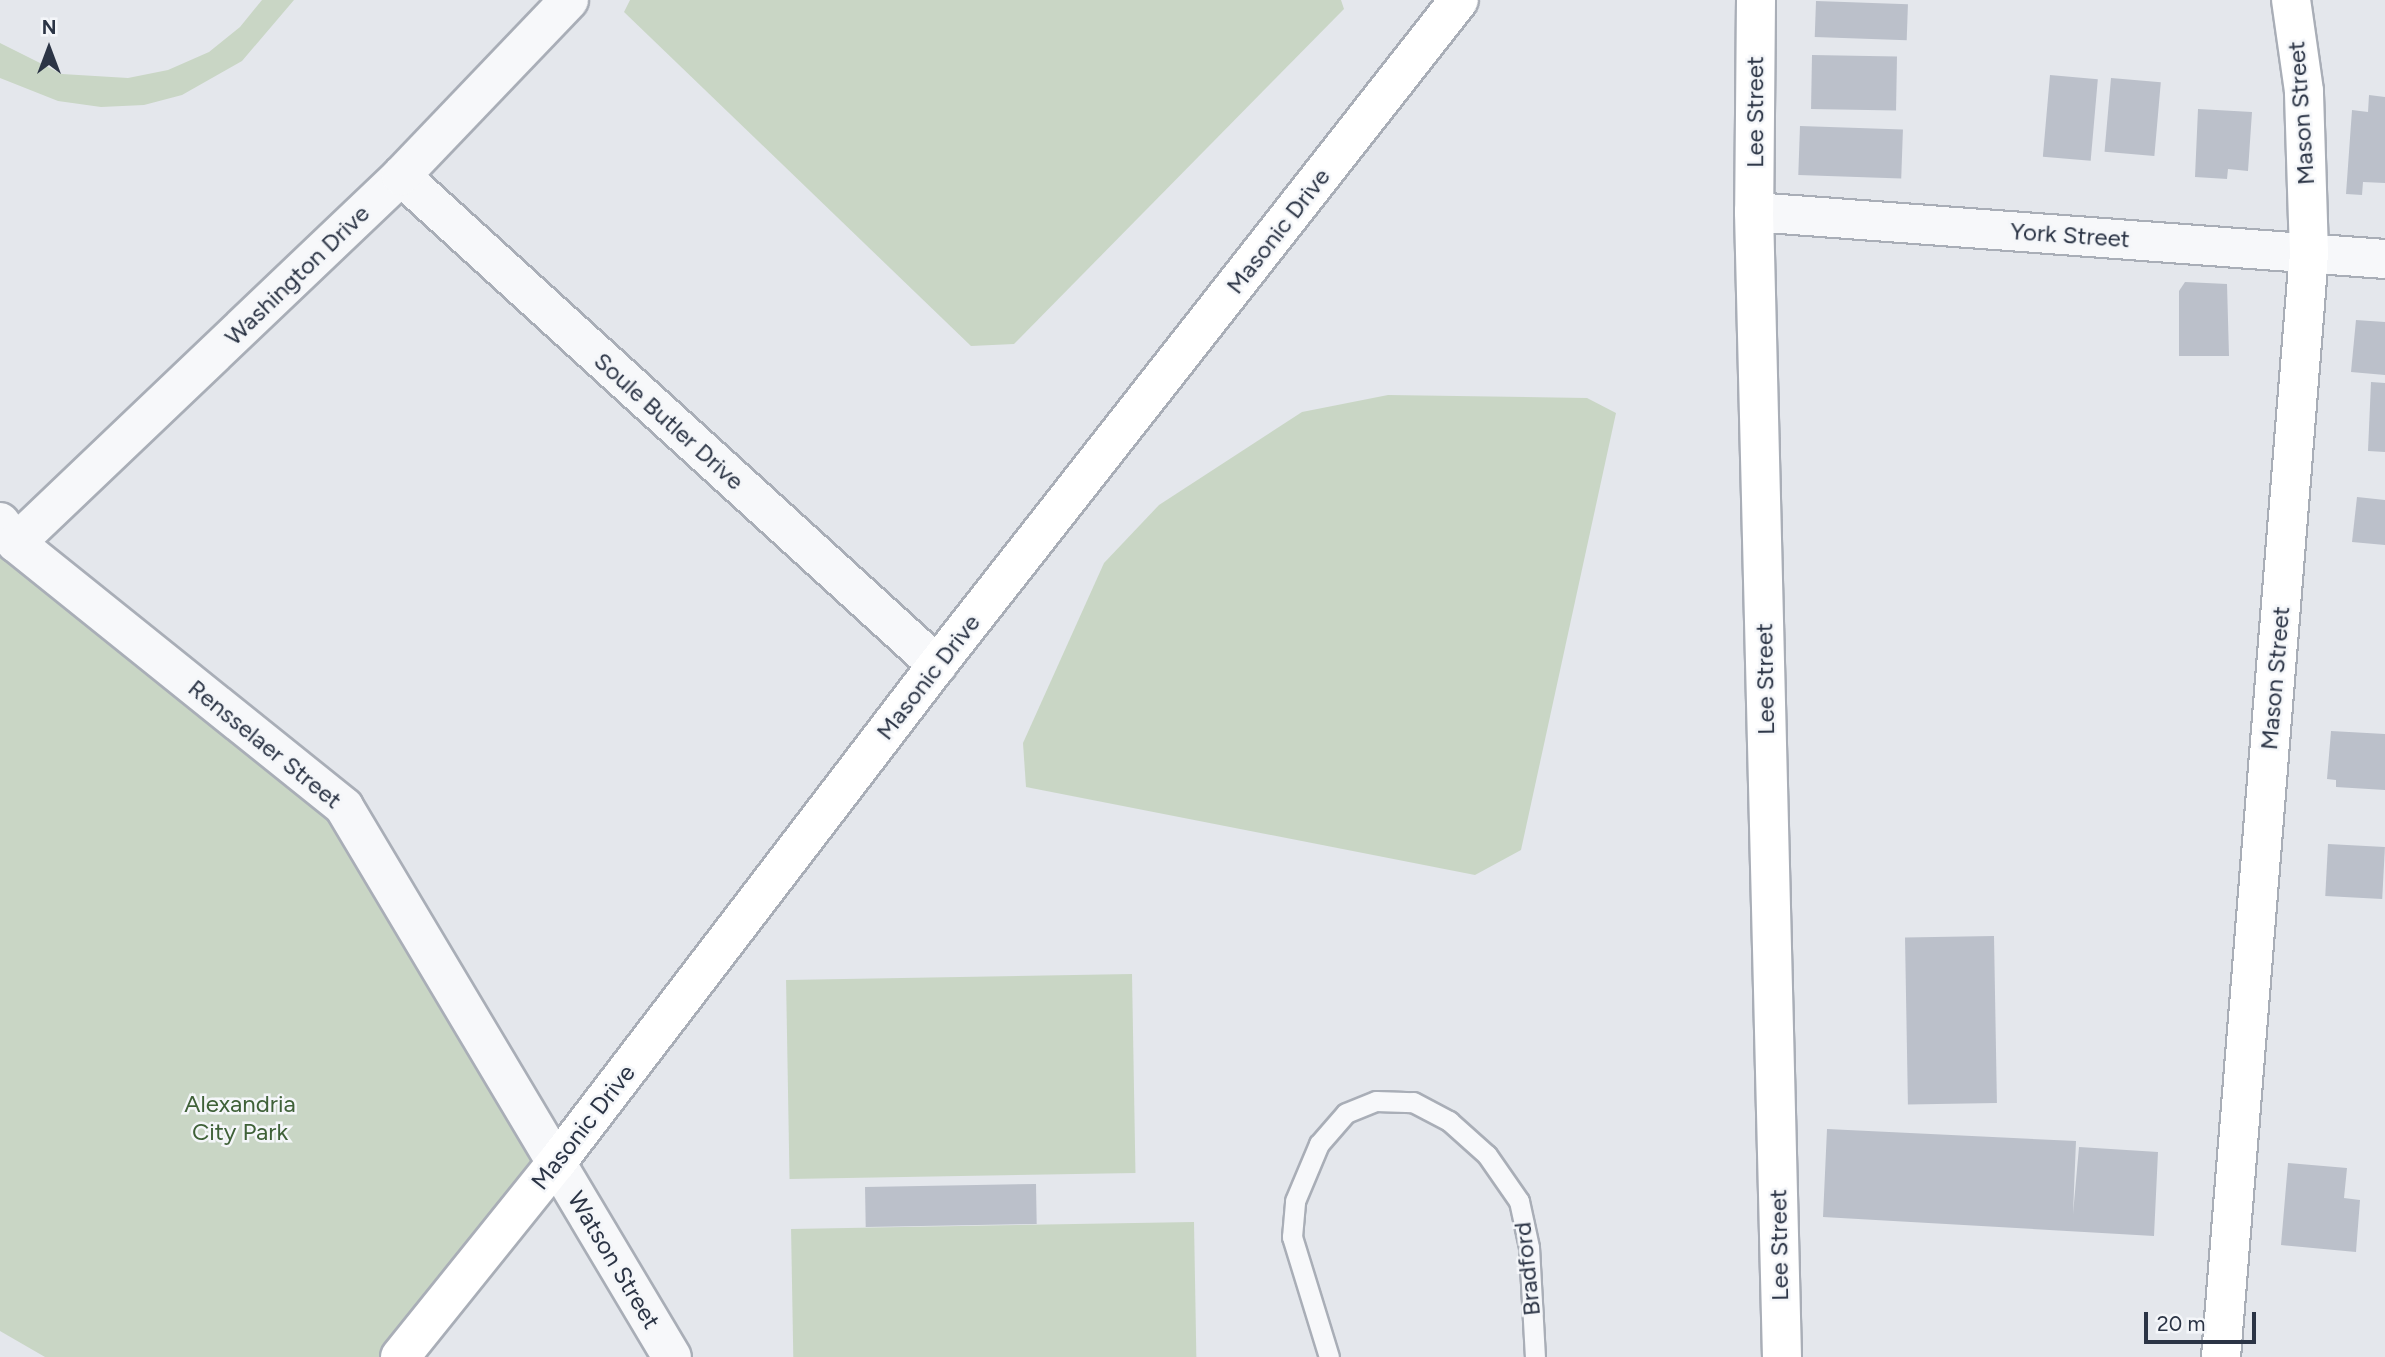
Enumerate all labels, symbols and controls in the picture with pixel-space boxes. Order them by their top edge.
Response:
north arrow [14,14,84,84]
text: N [42,16,56,39]
street label: Mason Street [2282,40,2320,186]
street label: Lee Street [1741,56,1769,168]
street label: Masonic Drive [1220,163,1336,299]
street label: Washington Drive [219,199,375,351]
street label: York Street [2009,216,2131,254]
street label: Soule Butler Drive [588,346,750,496]
street label: Mason Street [2254,605,2296,751]
street label: Masonic Drive [870,609,986,745]
street label: Lee Street [1750,623,1780,735]
street label: Rensselaer Street [183,673,347,815]
street label: Masonic Drive [525,1059,641,1195]
park label: Alexandria City Park [184,1090,296,1146]
street label: Watson Street [562,1186,666,1334]
street label: Lee Street [1764,1189,1794,1301]
street label: Bradford [1508,1221,1546,1317]
scale bar [2147,1298,2259,1342]
text: 20 m [2157,1311,2205,1336]

